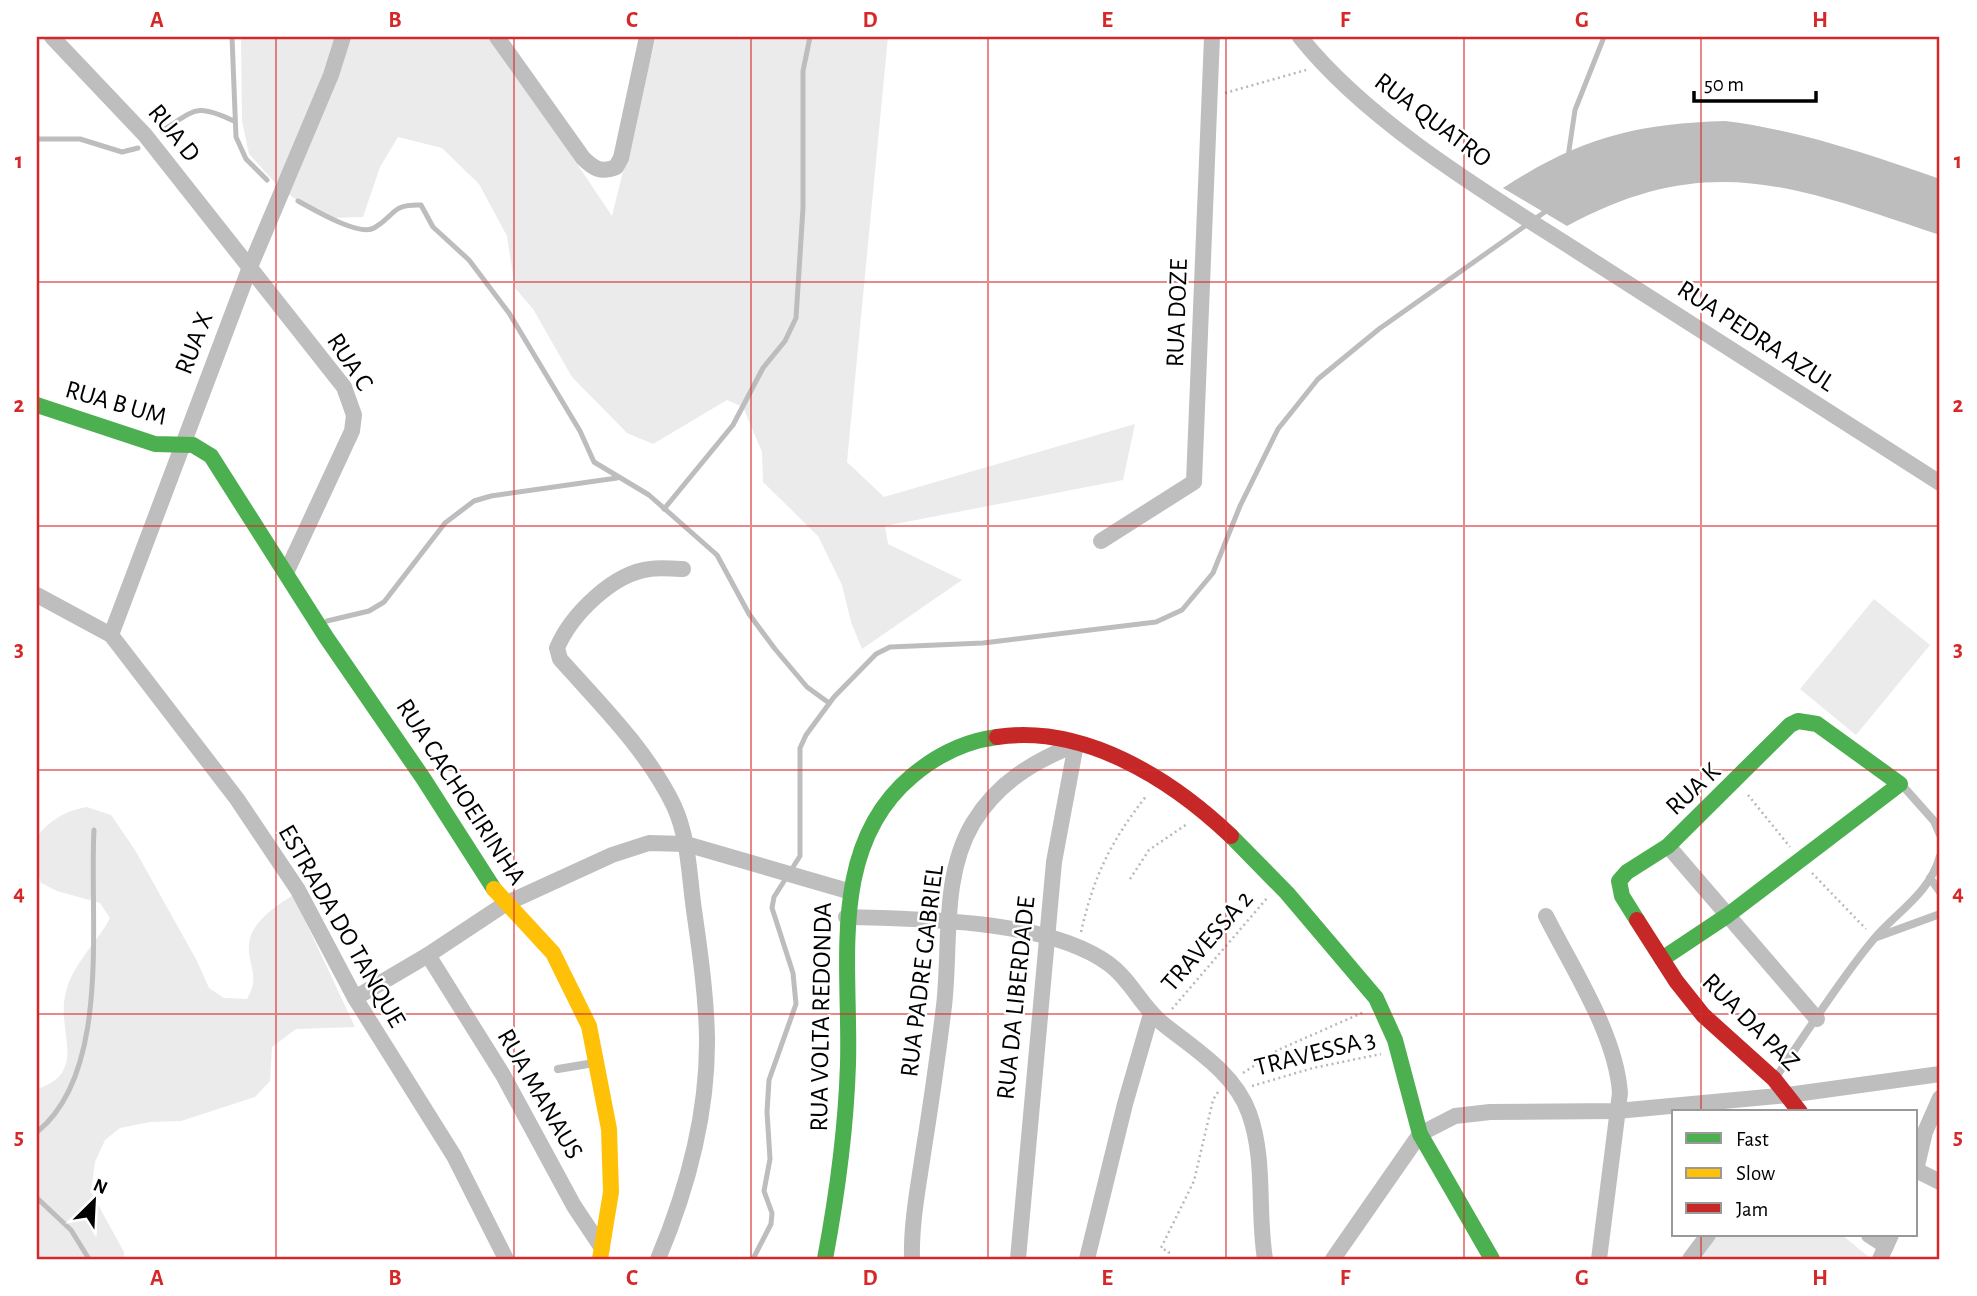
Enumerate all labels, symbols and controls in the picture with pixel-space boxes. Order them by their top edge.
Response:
text: A [150,9,164,32]
text: B [388,9,402,32]
text: C [626,9,638,32]
text: D [862,9,878,32]
text: E [1101,9,1113,32]
text: F [1340,9,1351,32]
text: G [1575,9,1589,32]
text: H [1812,9,1828,32]
scale bar [1694,60,1816,104]
street label: RUA QUATRO [1370,68,1496,172]
text: 50 m [1704,74,1744,95]
street label: RUA D [143,99,205,167]
text: 1 [15,150,23,173]
text: 1 [1954,150,1962,173]
street label: RUA DOZE [1162,258,1192,368]
street label: RUA PEDRA AZUL [1673,276,1839,396]
street label: RUA X [170,308,218,378]
street label: RUA C [322,329,378,395]
street label: RUA B UM [62,376,170,430]
text: 2 [14,394,25,417]
text: 2 [1953,394,1964,417]
text: 3 [14,638,24,661]
text: 3 [1953,638,1963,661]
street label: RUA CACHOEIRINHA [391,694,531,890]
street label: RUA K [1661,757,1726,820]
street label: ESTRADA DO TANQUE [273,820,411,1032]
street label: RUA PADRE GABRIEL [896,863,948,1079]
text: 4 [13,882,25,905]
text: 4 [1952,882,1964,905]
street label: TRAVESSA 2 [1156,885,1258,997]
street label: RUA DA LIBERDADE [992,895,1040,1101]
street label: RUA VOLTA REDONDA [806,902,836,1132]
street label: RUA DA PAZ [1697,968,1805,1076]
street label: RUA MANAUS [492,1024,588,1164]
street label: TRAVESSA 3 [1252,1025,1378,1081]
legend [1672,1110,1918,1236]
text: 5 [14,1126,24,1149]
text: 5 [1953,1126,1963,1149]
text: Fast [1736,1129,1769,1150]
text: Slow [1736,1163,1775,1184]
north arrow [60,1166,130,1236]
text: N [90,1175,110,1198]
text: Jam [1736,1199,1768,1220]
text: A [150,1267,164,1290]
text: B [388,1267,402,1290]
text: C [626,1267,638,1290]
text: D [862,1267,878,1290]
text: E [1101,1267,1113,1290]
text: F [1340,1267,1351,1290]
text: G [1575,1267,1589,1290]
text: H [1812,1267,1828,1290]

